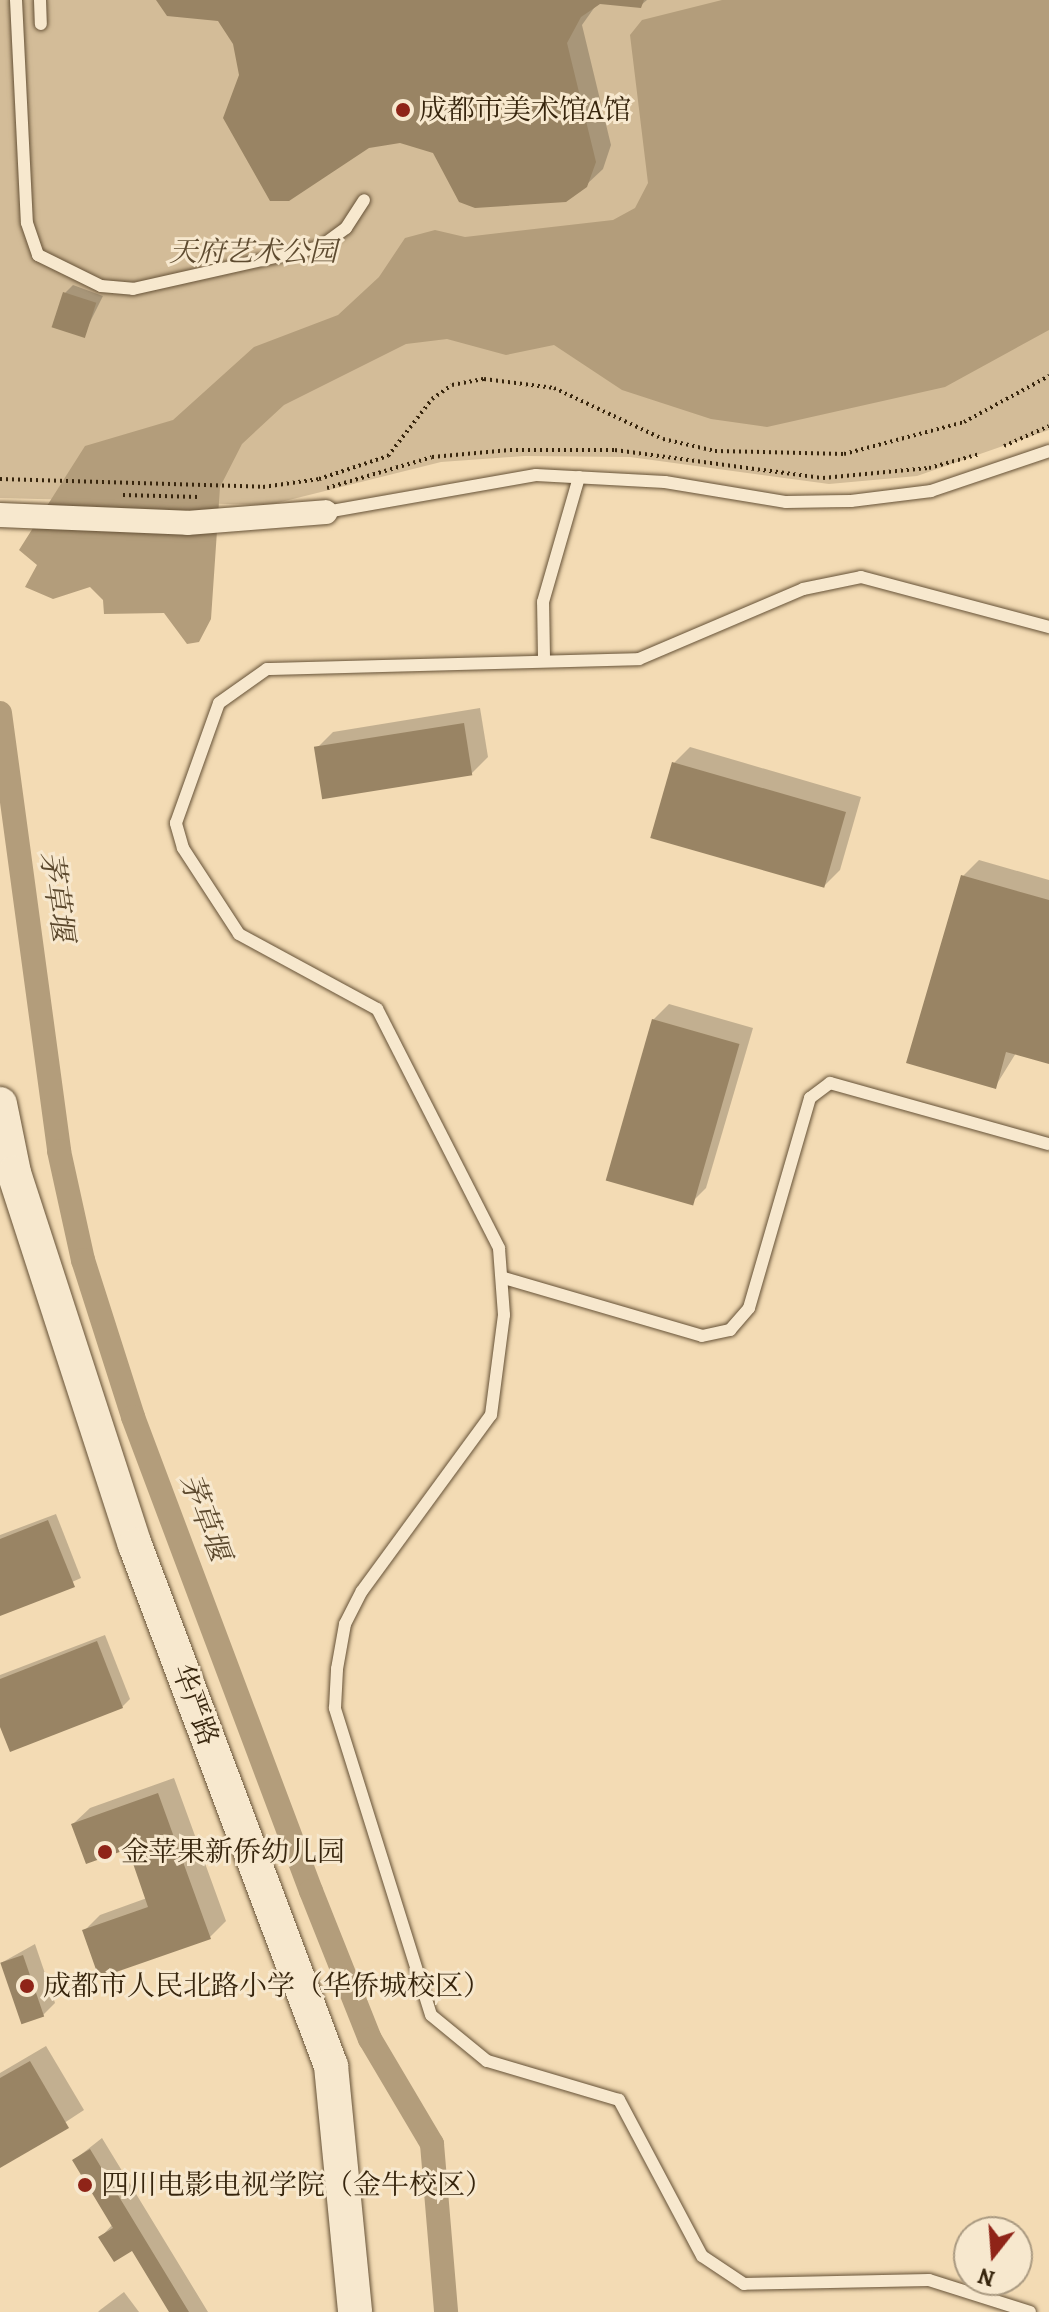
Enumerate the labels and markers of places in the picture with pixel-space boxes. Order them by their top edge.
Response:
place label: 成都市美术馆A馆 [419,93,631,127]
marker: 成都市美术馆A馆 [394,101,412,119]
place label: 金苹果新侨幼儿园 [121,1835,345,1869]
marker: 金苹果新侨幼儿园 [96,1843,114,1861]
place label: 成都市人民北路小学（华侨城校区） [43,1969,491,2003]
marker: 成都市人民北路小学（华侨城校区） [18,1977,36,1995]
place label: 四川电影电视学院（金牛校区） [101,2168,493,2202]
marker: 四川电影电视学院（金牛校区） [76,2176,94,2194]

